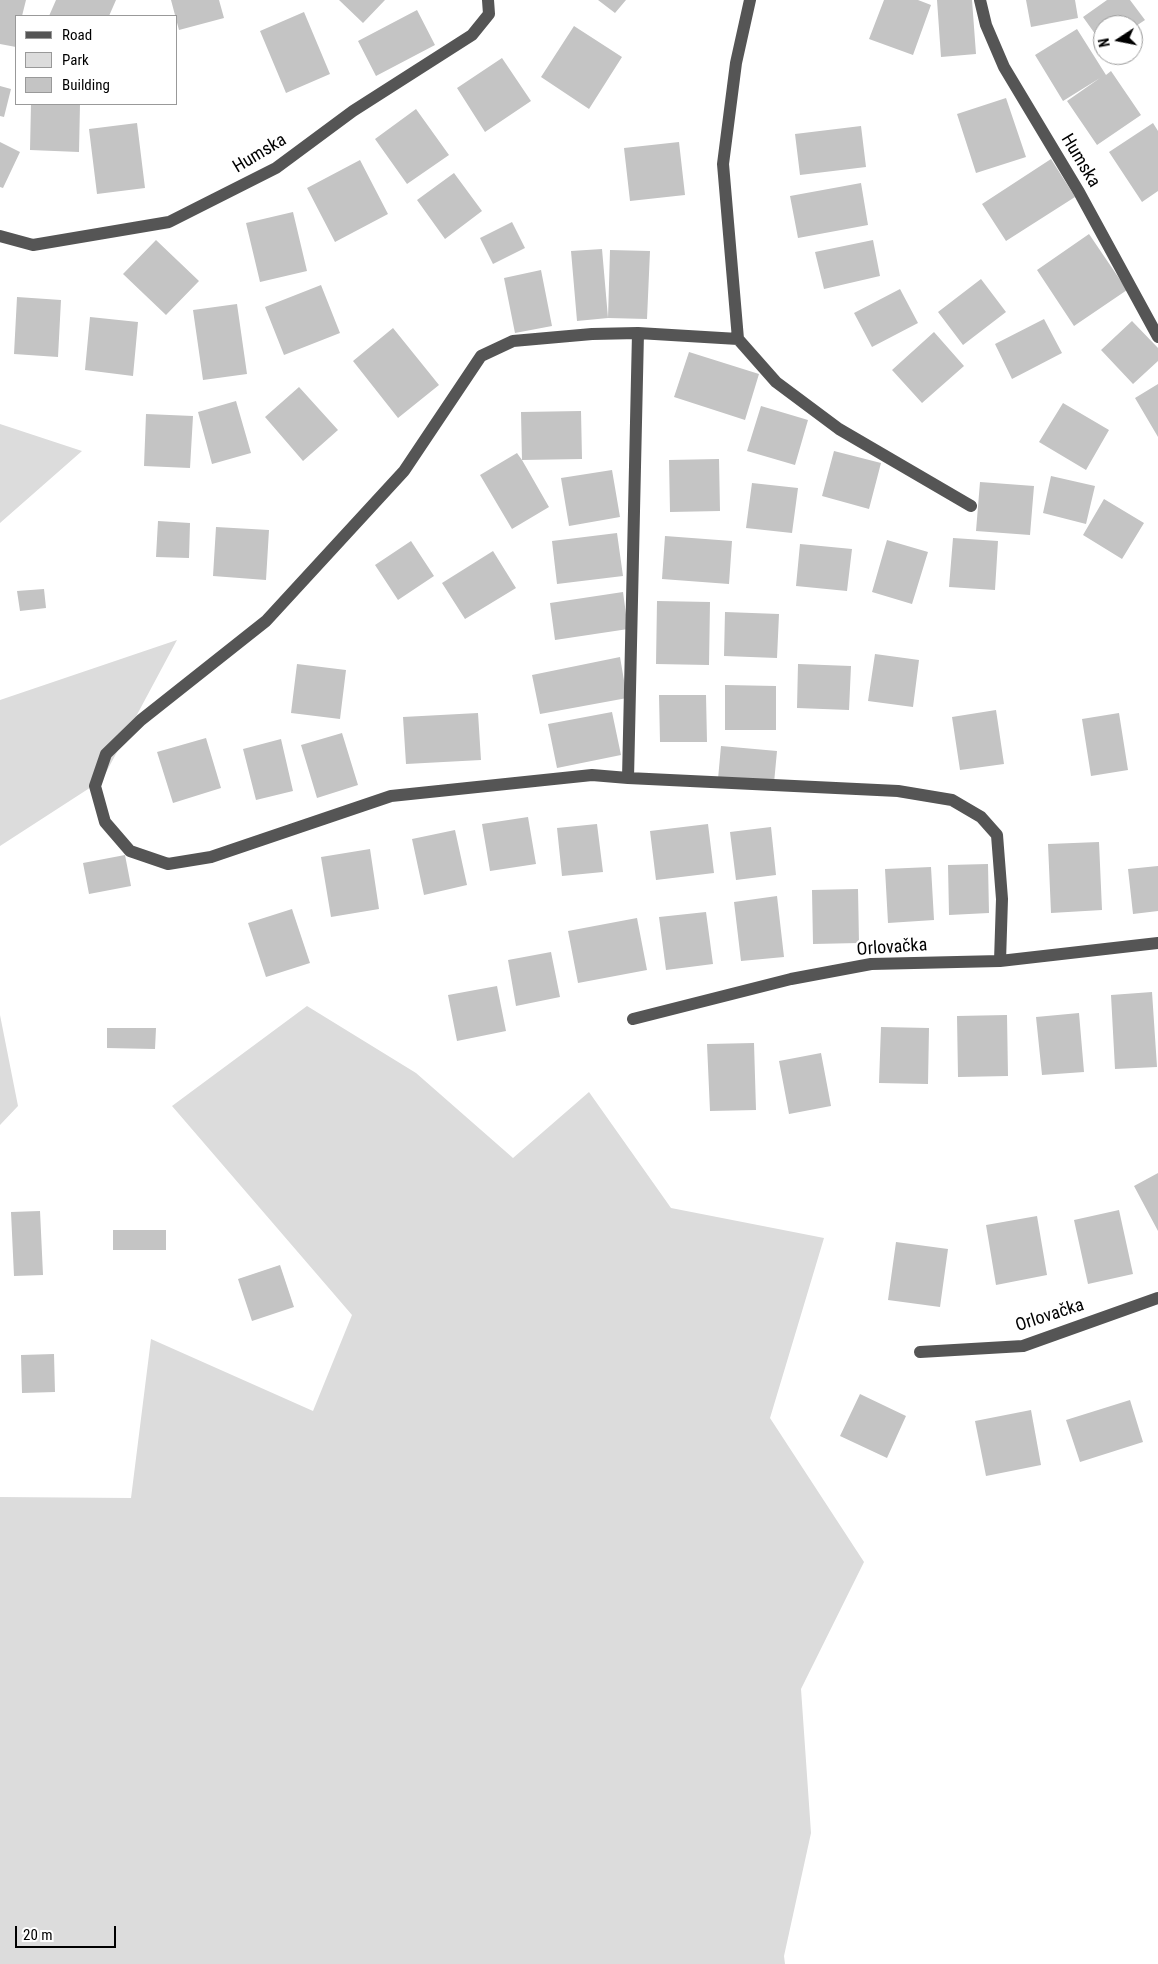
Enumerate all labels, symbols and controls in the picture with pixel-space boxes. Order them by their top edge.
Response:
legend [15,15,178,105]
north arrow [1093,15,1143,65]
text: Road [62,26,92,44]
text: N [1096,37,1113,48]
text: Park [62,51,89,69]
text: Building [62,76,110,94]
street label: Humska [229,130,291,178]
street label: Humska [1056,130,1104,192]
street label: Orlovačka [856,935,928,961]
street label: Orlovačka [1013,1295,1087,1337]
scale bar [18,1916,119,1948]
text: 20 m [23,1926,53,1944]

